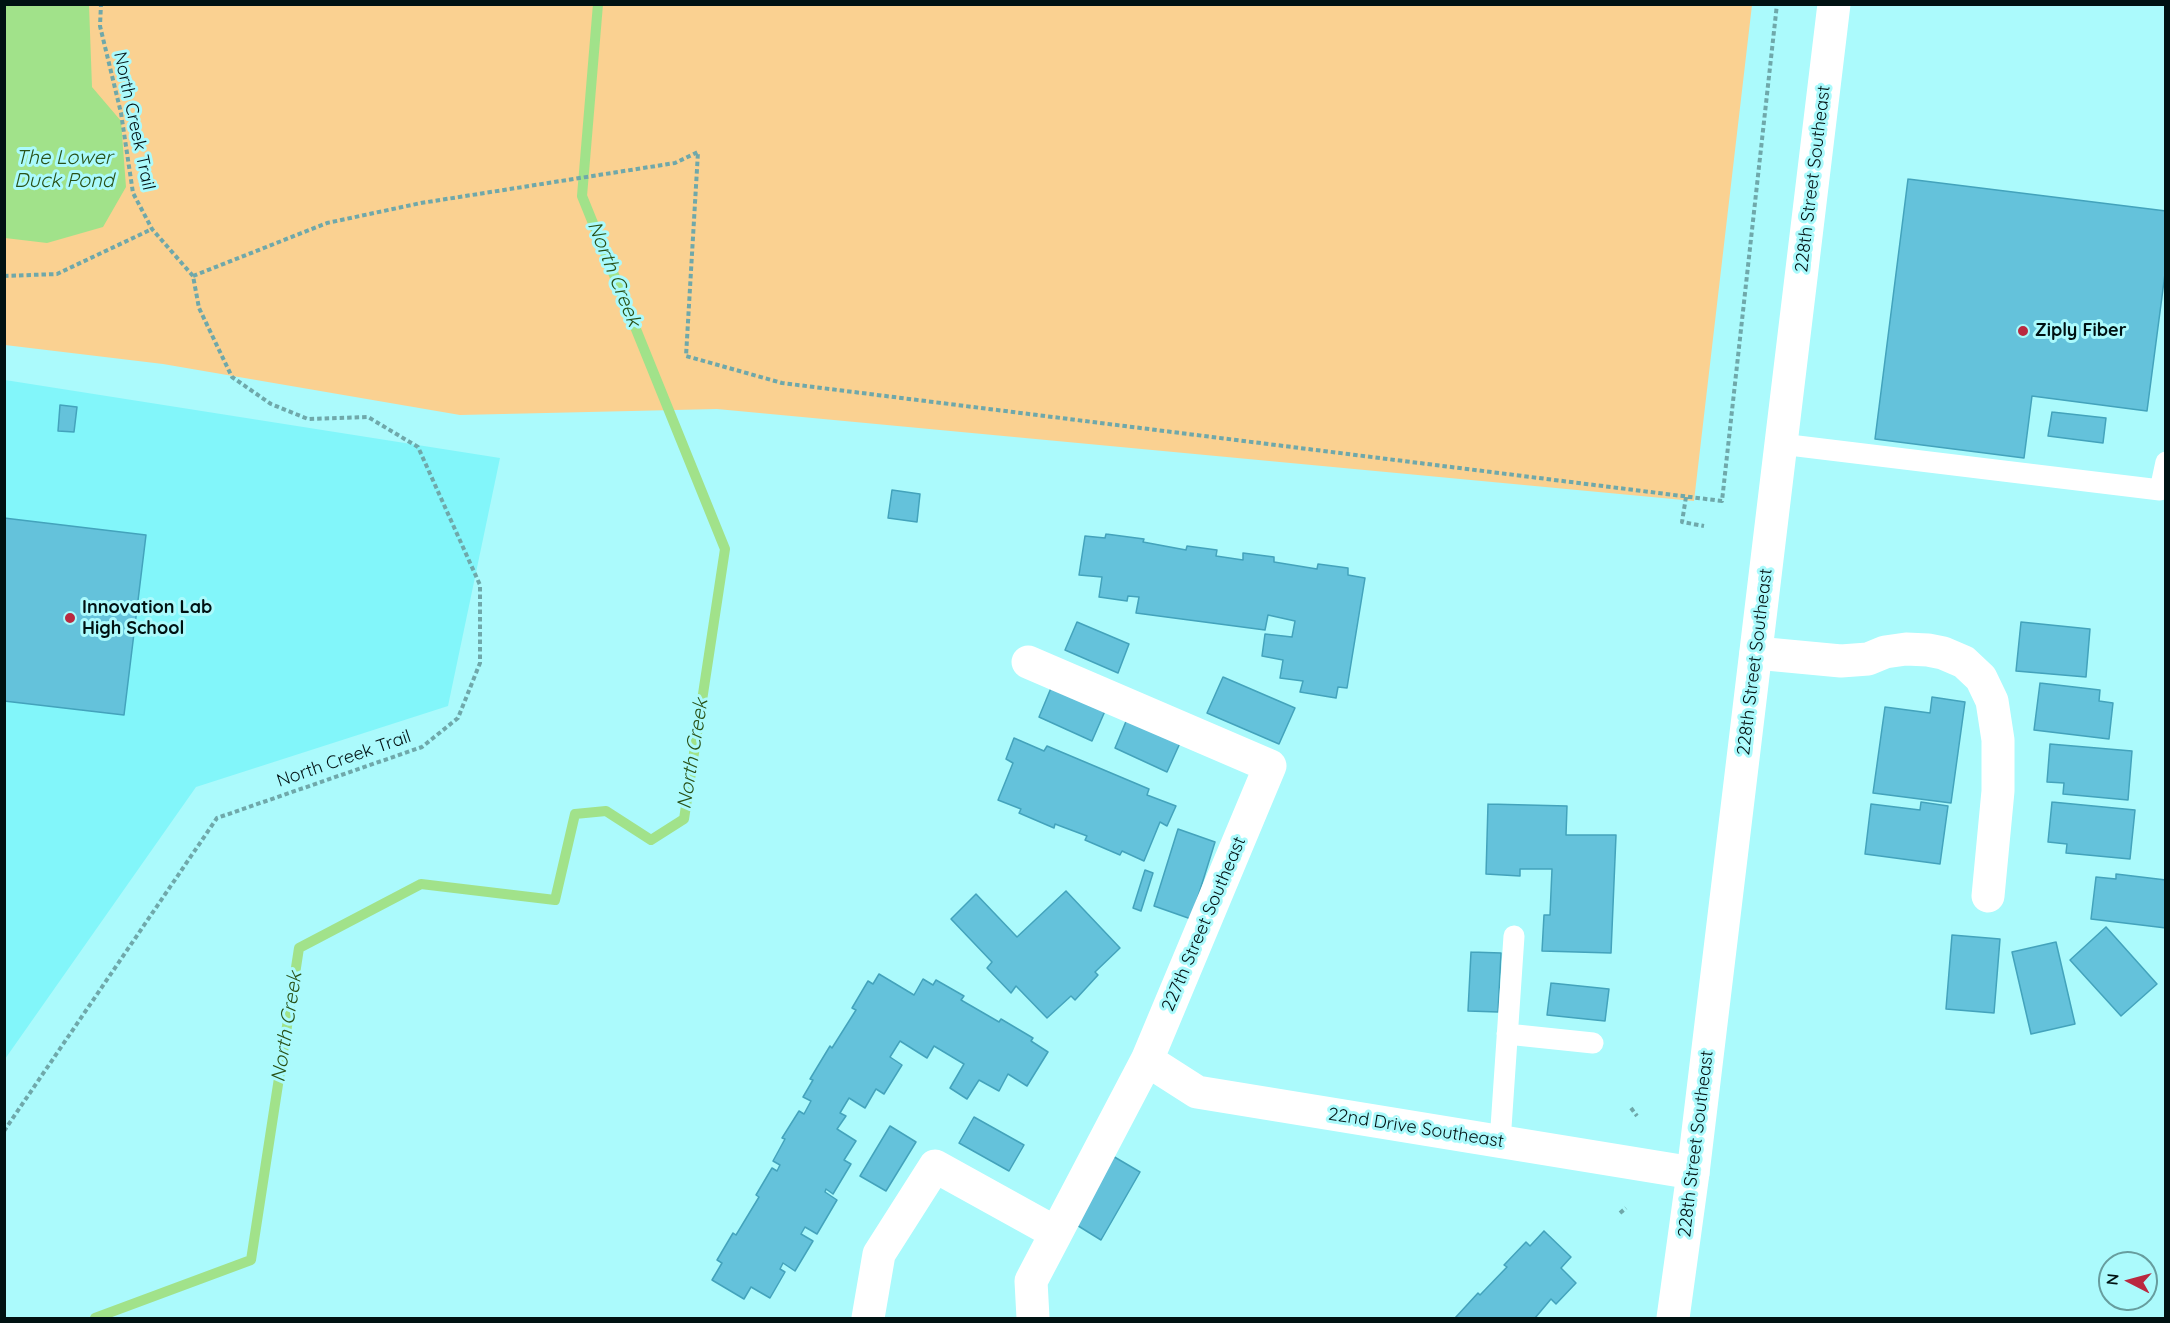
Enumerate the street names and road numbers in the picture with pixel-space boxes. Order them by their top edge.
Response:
street label: North Creek Trail [109,50,159,192]
street label: 228th Street Southeast [1791,84,1835,274]
street label: 228th Street Southeast [1733,567,1777,757]
street label: North Creek Trail [274,726,414,792]
street label: 227th Street Southeast [1157,834,1251,1014]
street label: 228th Street Southeast [1674,1049,1718,1239]
street label: 22nd Drive Southeast [1327,1103,1505,1153]

